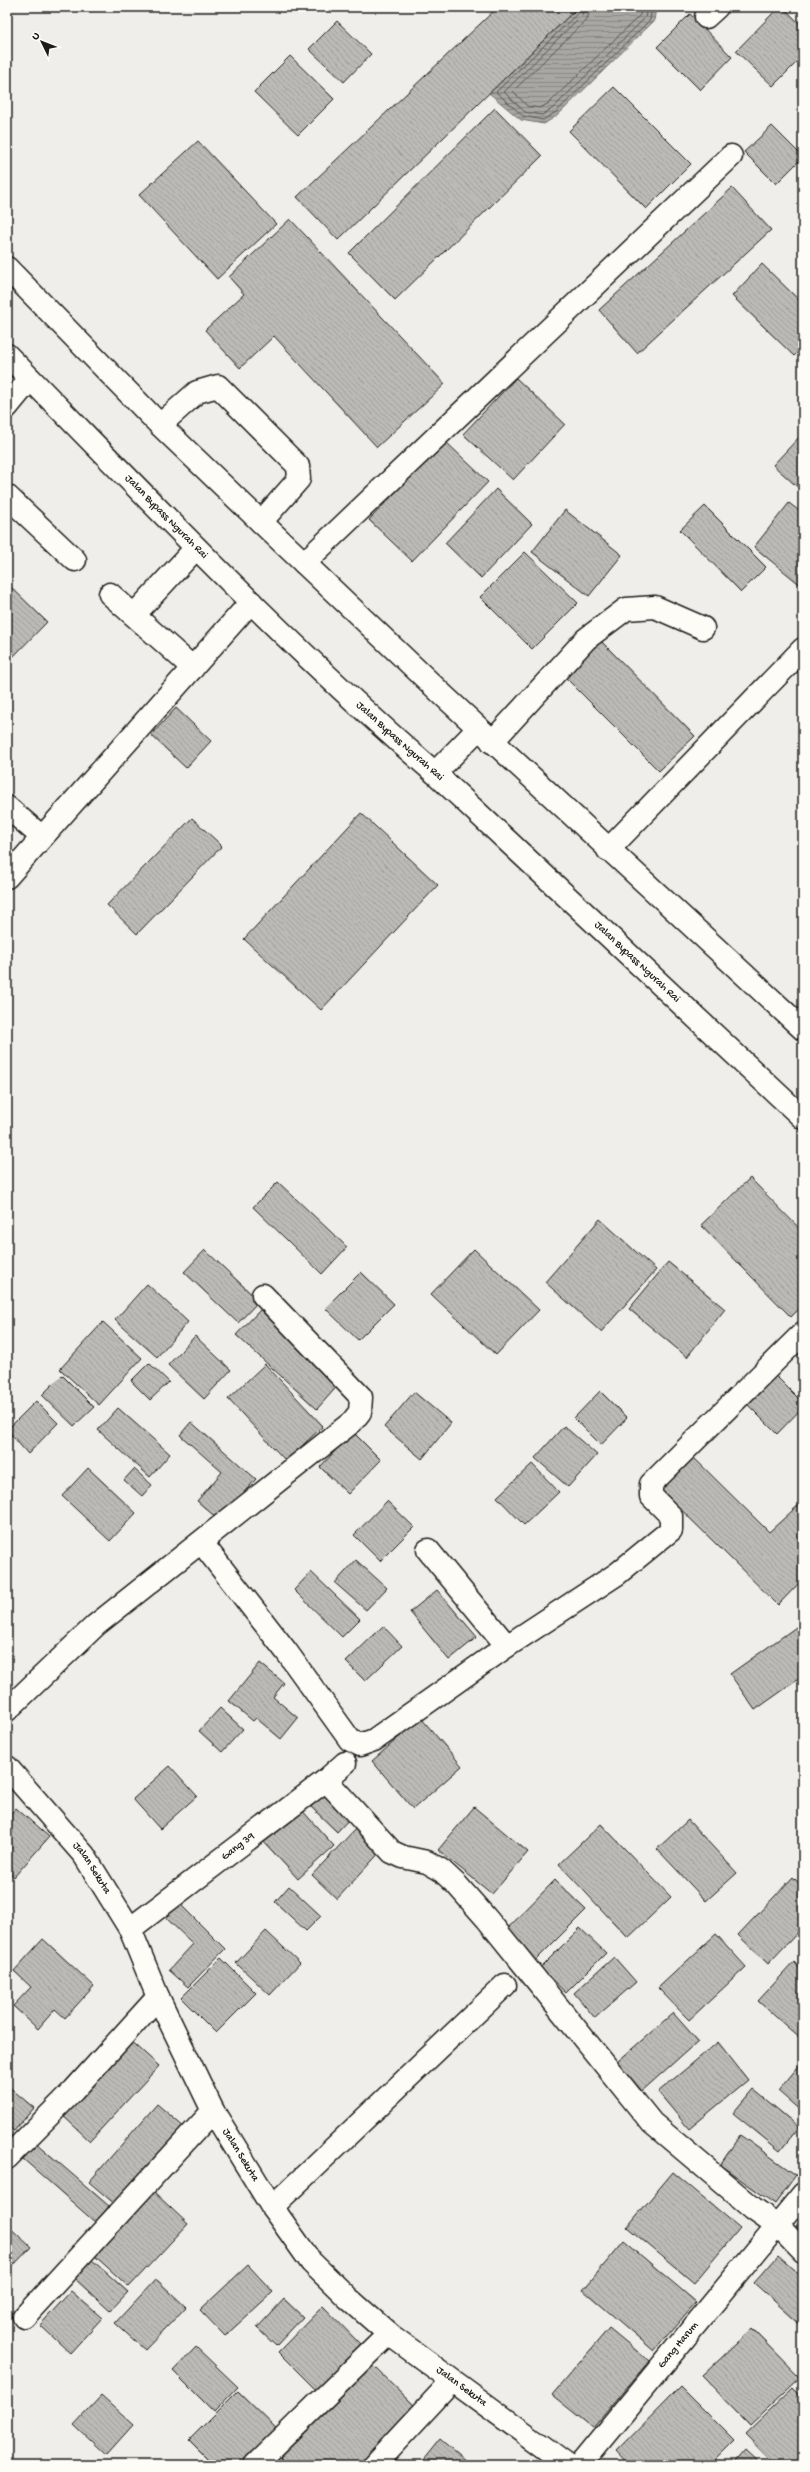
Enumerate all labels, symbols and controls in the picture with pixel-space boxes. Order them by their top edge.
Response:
north arrow [22,22,62,62]
text: U [30,30,43,43]
street label: Jalan Bypass Ngurah Rai [122,473,210,562]
street label: Jalan Bypass Ngurah Rai [353,699,446,784]
street label: Jalan Bypass Ngurah Rai [591,919,682,1005]
street label: Gang 39 [219,1830,258,1863]
street label: Jalan Sekuta [70,1840,113,1897]
street label: Jalan Sekuta [219,2127,261,2185]
street label: Gang Harum [656,2320,701,2371]
street label: Jalan Sekuta [434,2364,490,2410]

